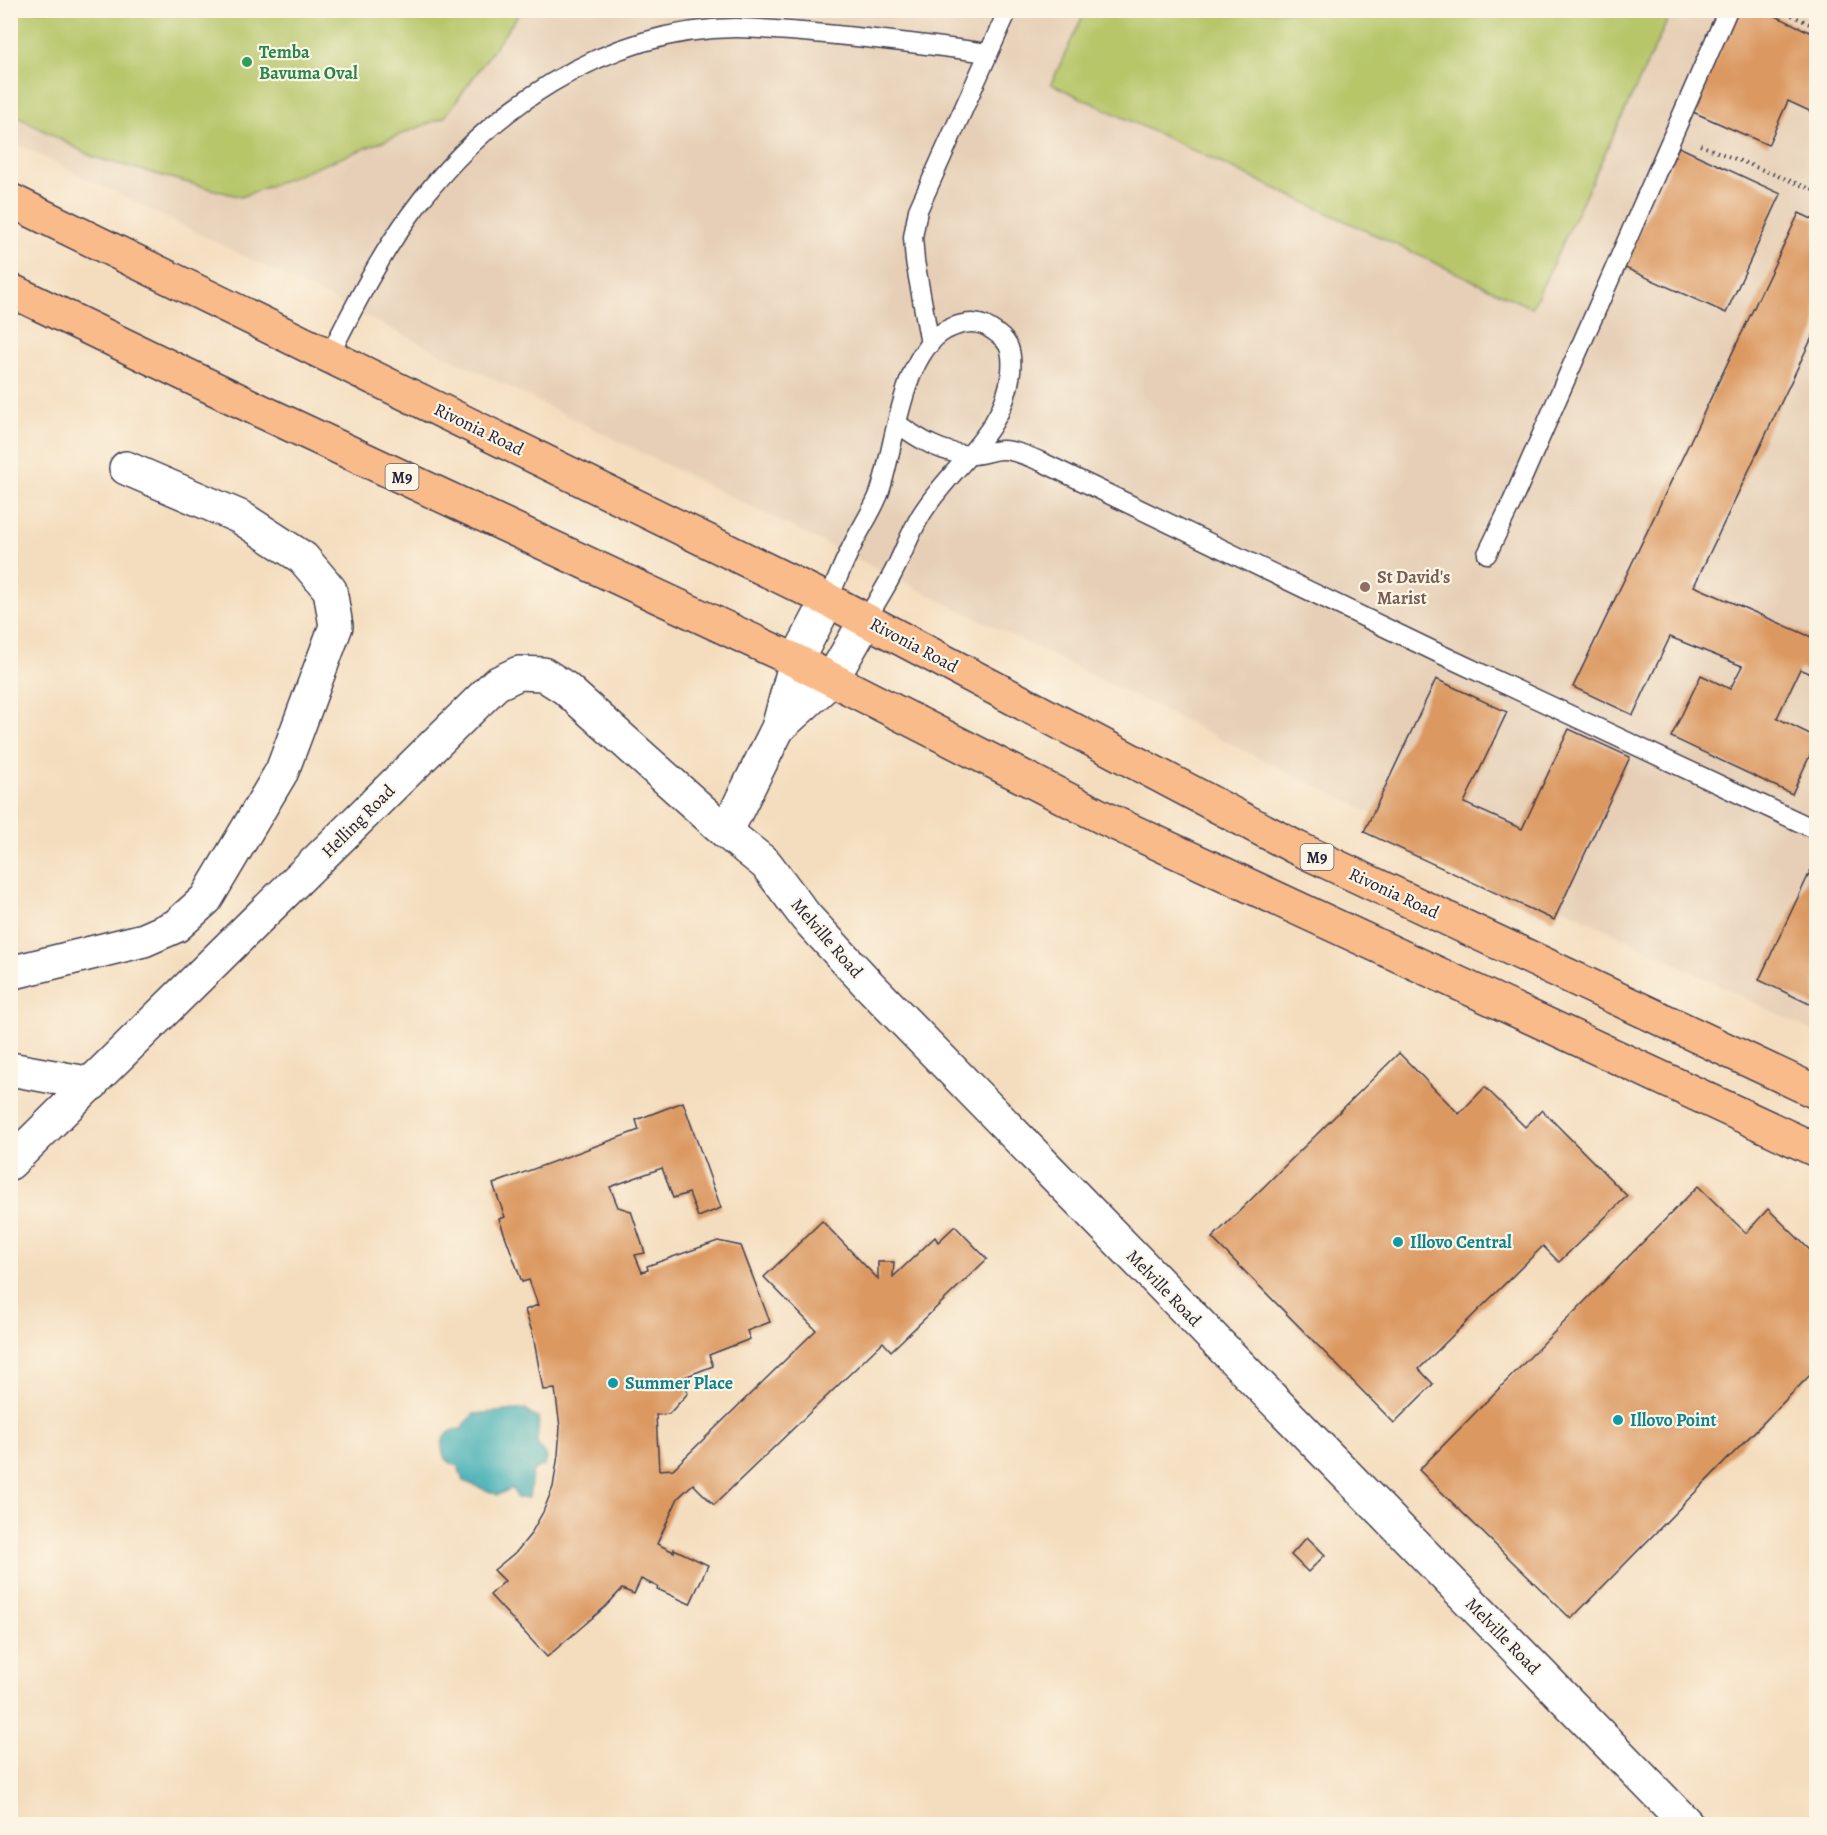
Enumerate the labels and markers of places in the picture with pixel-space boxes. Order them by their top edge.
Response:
place label: Temba Bavuma Oval [259,40,358,85]
marker: Temba Bavuma Oval [240,55,254,69]
place label: St David's Marist [1377,565,1450,610]
marker: St David's Marist [1358,580,1372,594]
place label: Illovo Central [1410,1230,1512,1254]
marker: Illovo Central [1391,1235,1405,1249]
place label: Summer Place [625,1371,733,1395]
marker: Summer Place [606,1376,620,1390]
place label: Illovo Point [1630,1408,1716,1432]
marker: Illovo Point [1611,1413,1625,1427]

